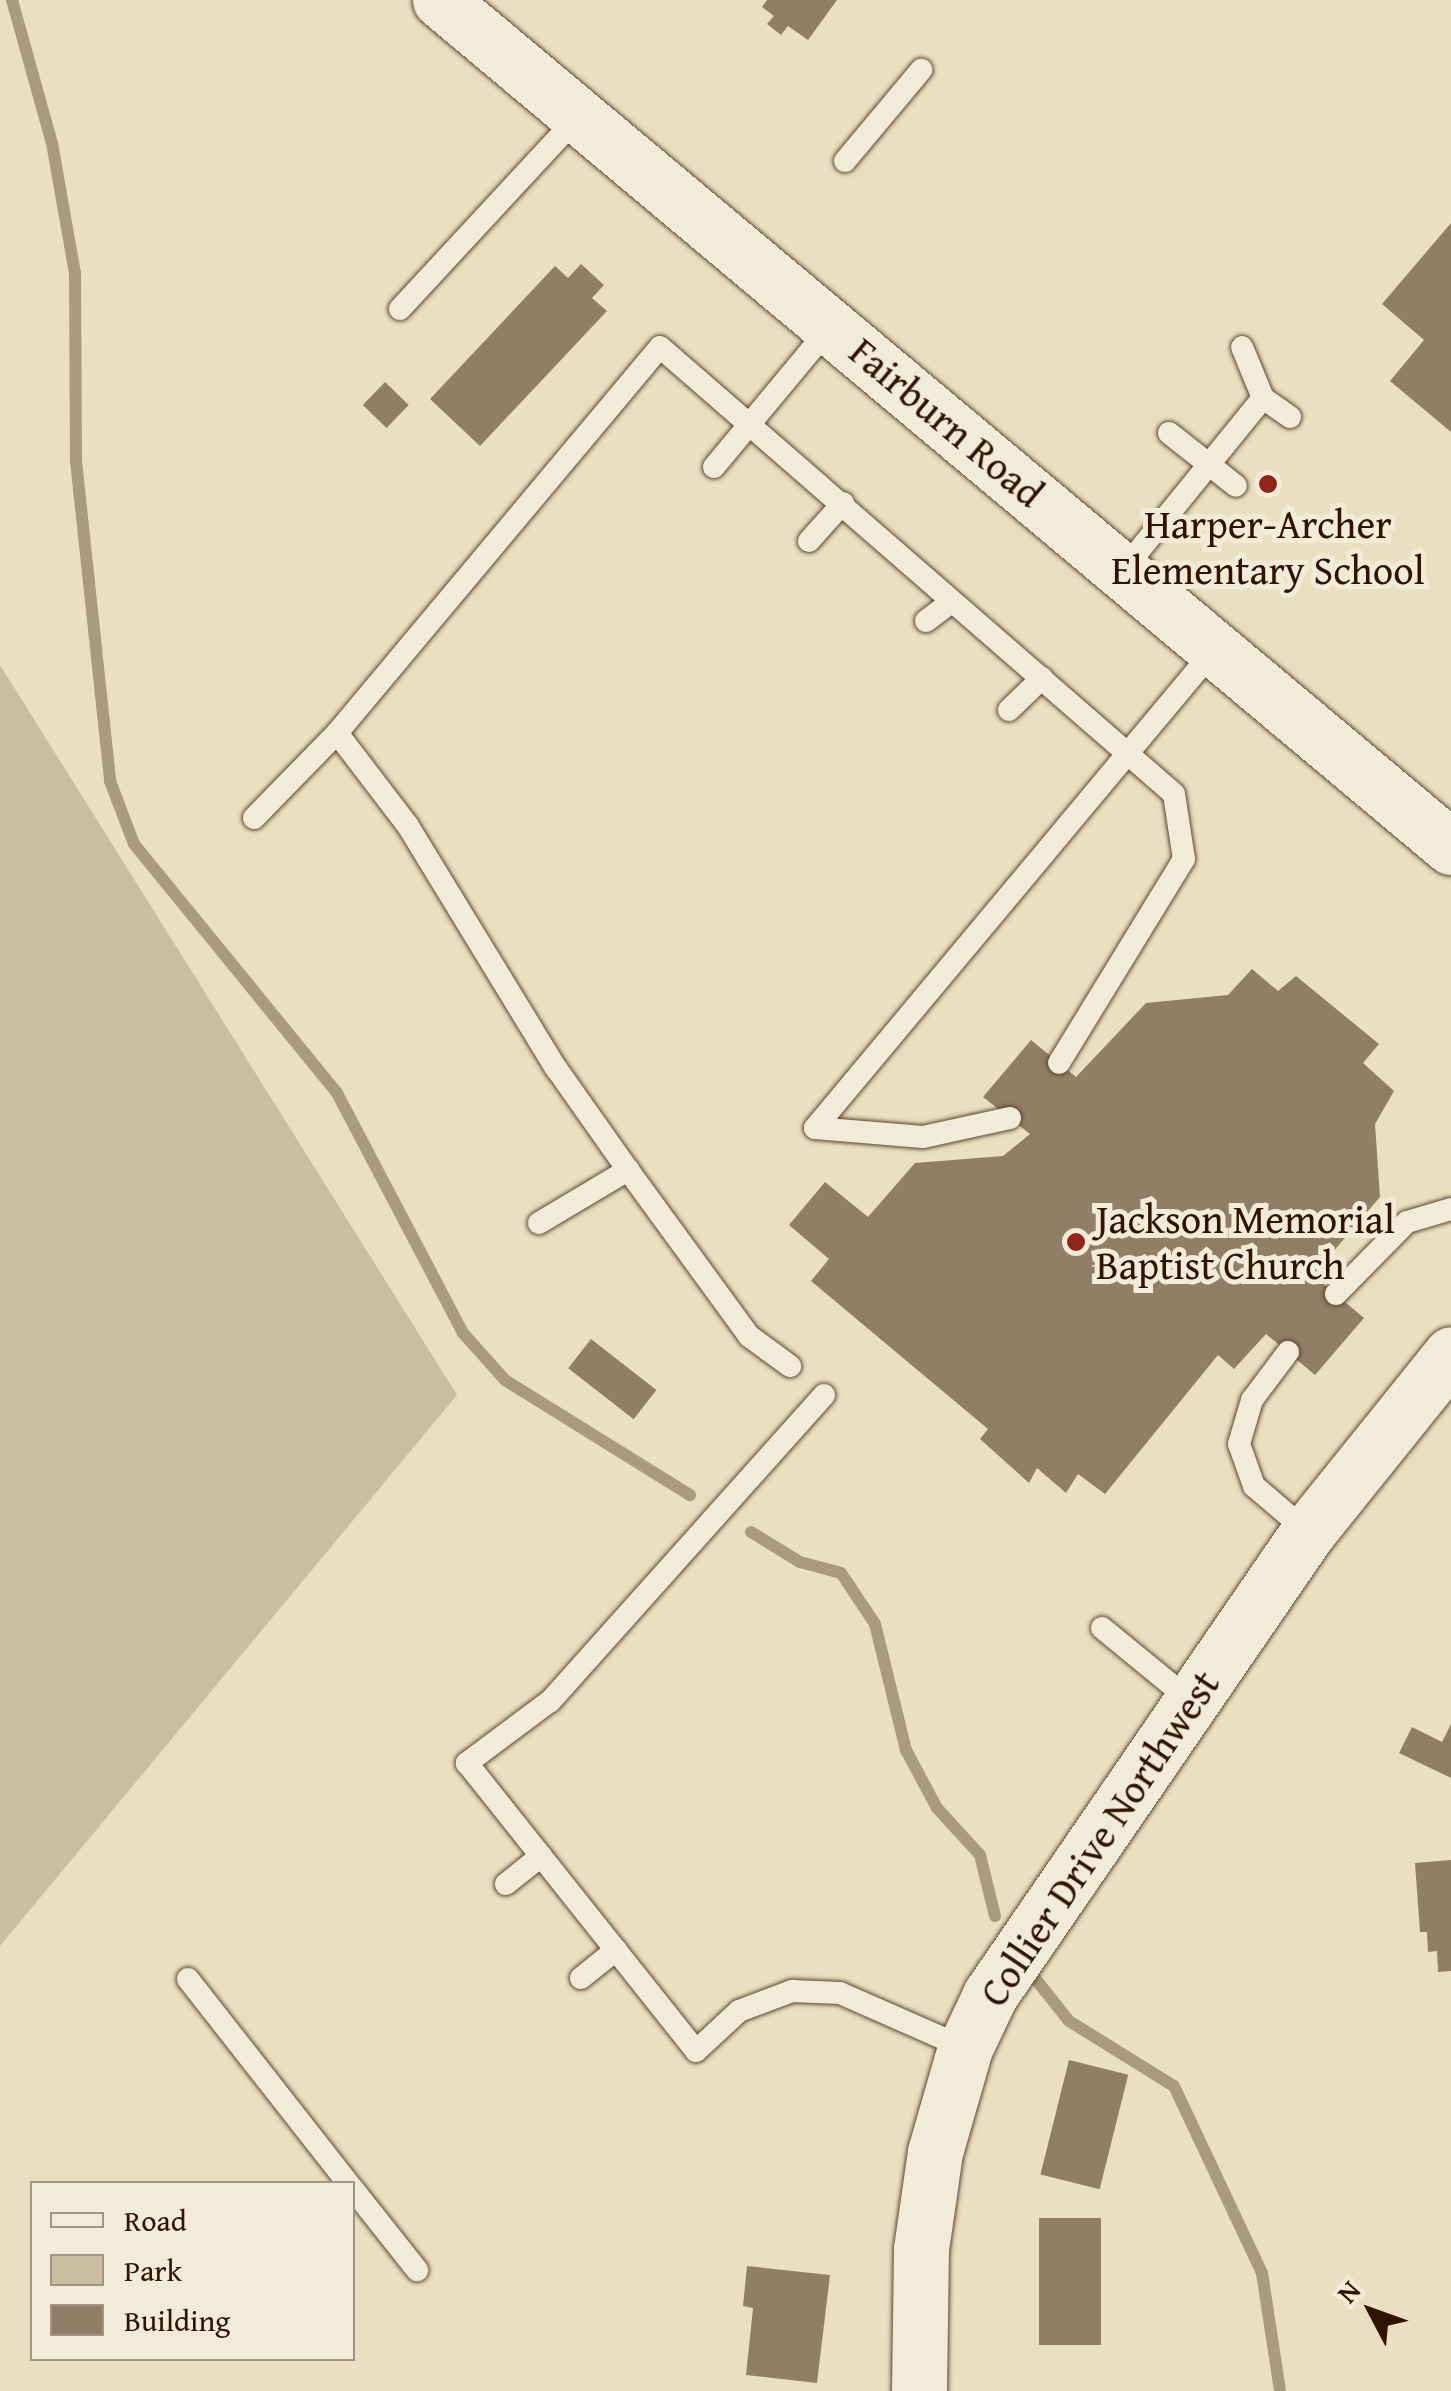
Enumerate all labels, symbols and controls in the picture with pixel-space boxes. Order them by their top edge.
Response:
street label: Fairburn Road [840,327,1054,517]
marker: Harper-Archer Elementary School [1257,473,1279,495]
place label: Harper-Archer Elementary School [1111,500,1425,594]
place label: Jackson Memorial Baptist Church [1096,1195,1395,1289]
marker: Jackson Memorial Baptist Church [1065,1231,1087,1253]
street label: Collier Drive Northwest [969,1661,1229,2015]
legend [30,2181,355,2361]
text: Road [124,2198,187,2242]
text: Park [124,2248,182,2292]
north arrow [1321,2261,1421,2361]
text: N [1326,2270,1370,2312]
text: Building [124,2298,230,2342]

